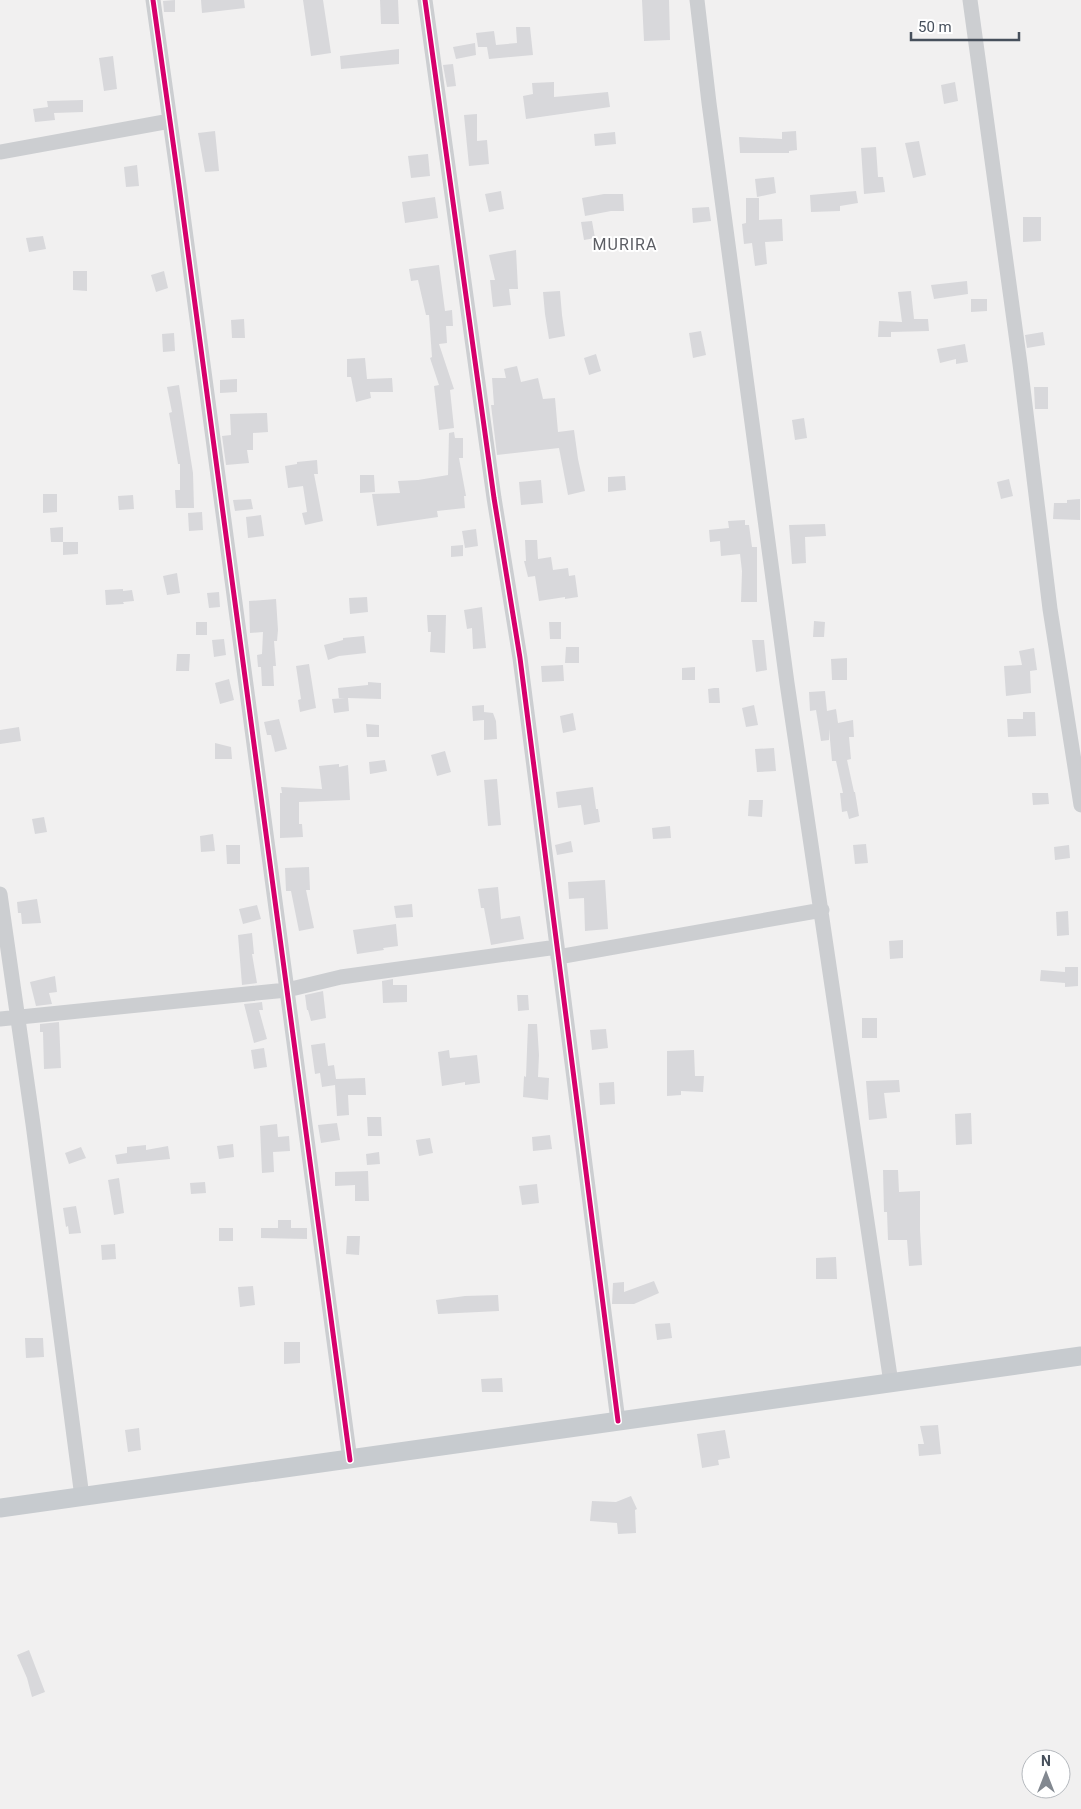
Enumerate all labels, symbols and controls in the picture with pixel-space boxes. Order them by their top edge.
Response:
scale bar [911,10,1018,42]
text: 50 m [918,18,952,36]
district label: MURIRA [593,235,657,254]
north arrow [1021,1749,1071,1799]
text: N [1041,1753,1051,1769]

